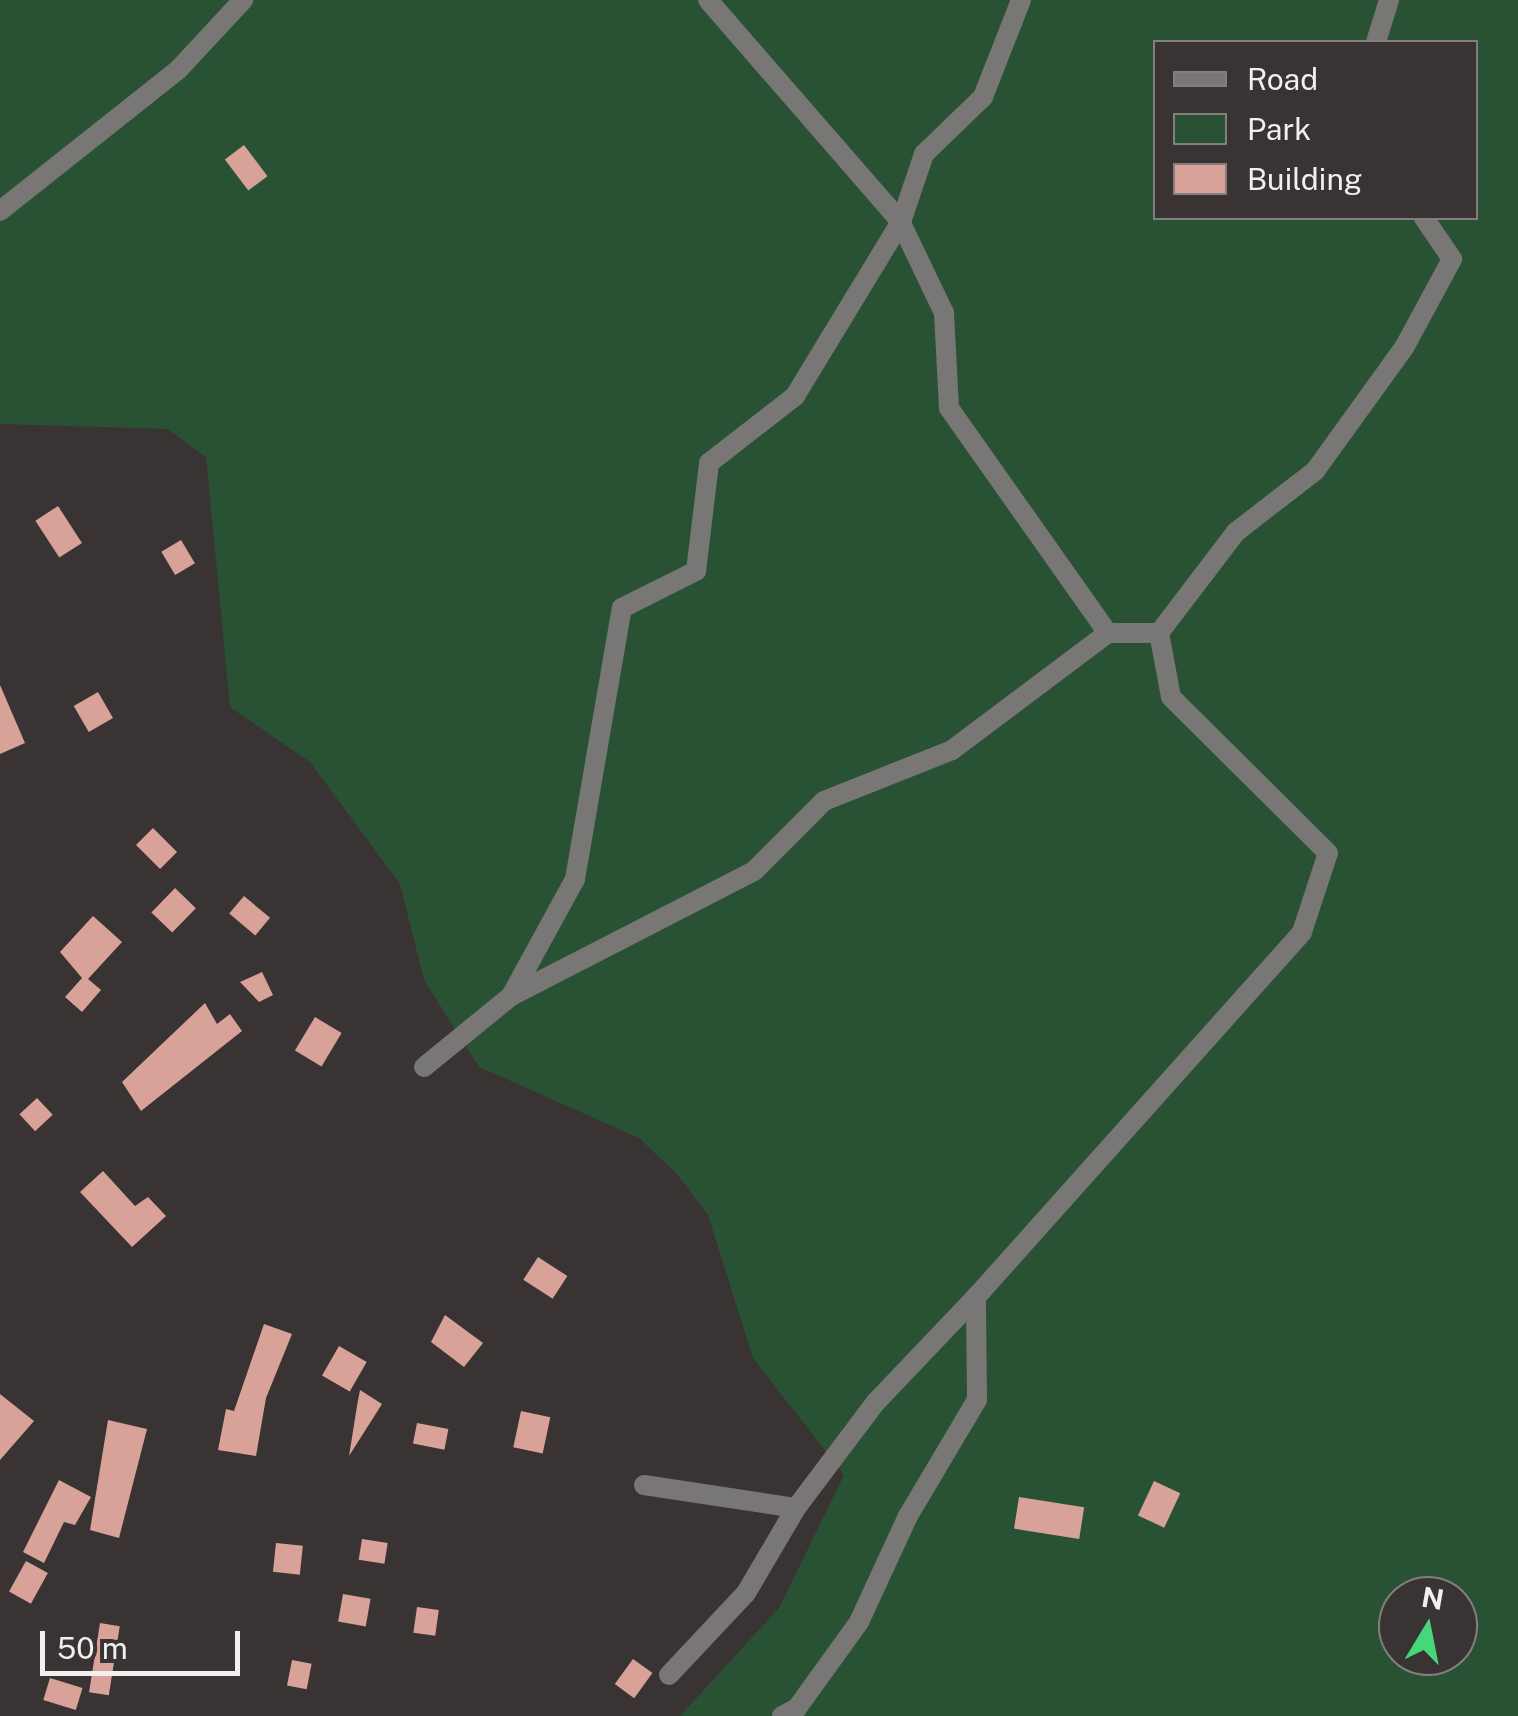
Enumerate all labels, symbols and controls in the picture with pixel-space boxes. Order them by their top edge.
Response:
legend [1153,40,1478,220]
text: Road [1247,61,1318,97]
text: Park [1247,111,1311,147]
text: Building [1247,161,1362,197]
north arrow [1378,1576,1478,1676]
text: N [1419,1580,1447,1616]
scale bar [45,1611,245,1673]
text: 50 m [57,1630,128,1666]

